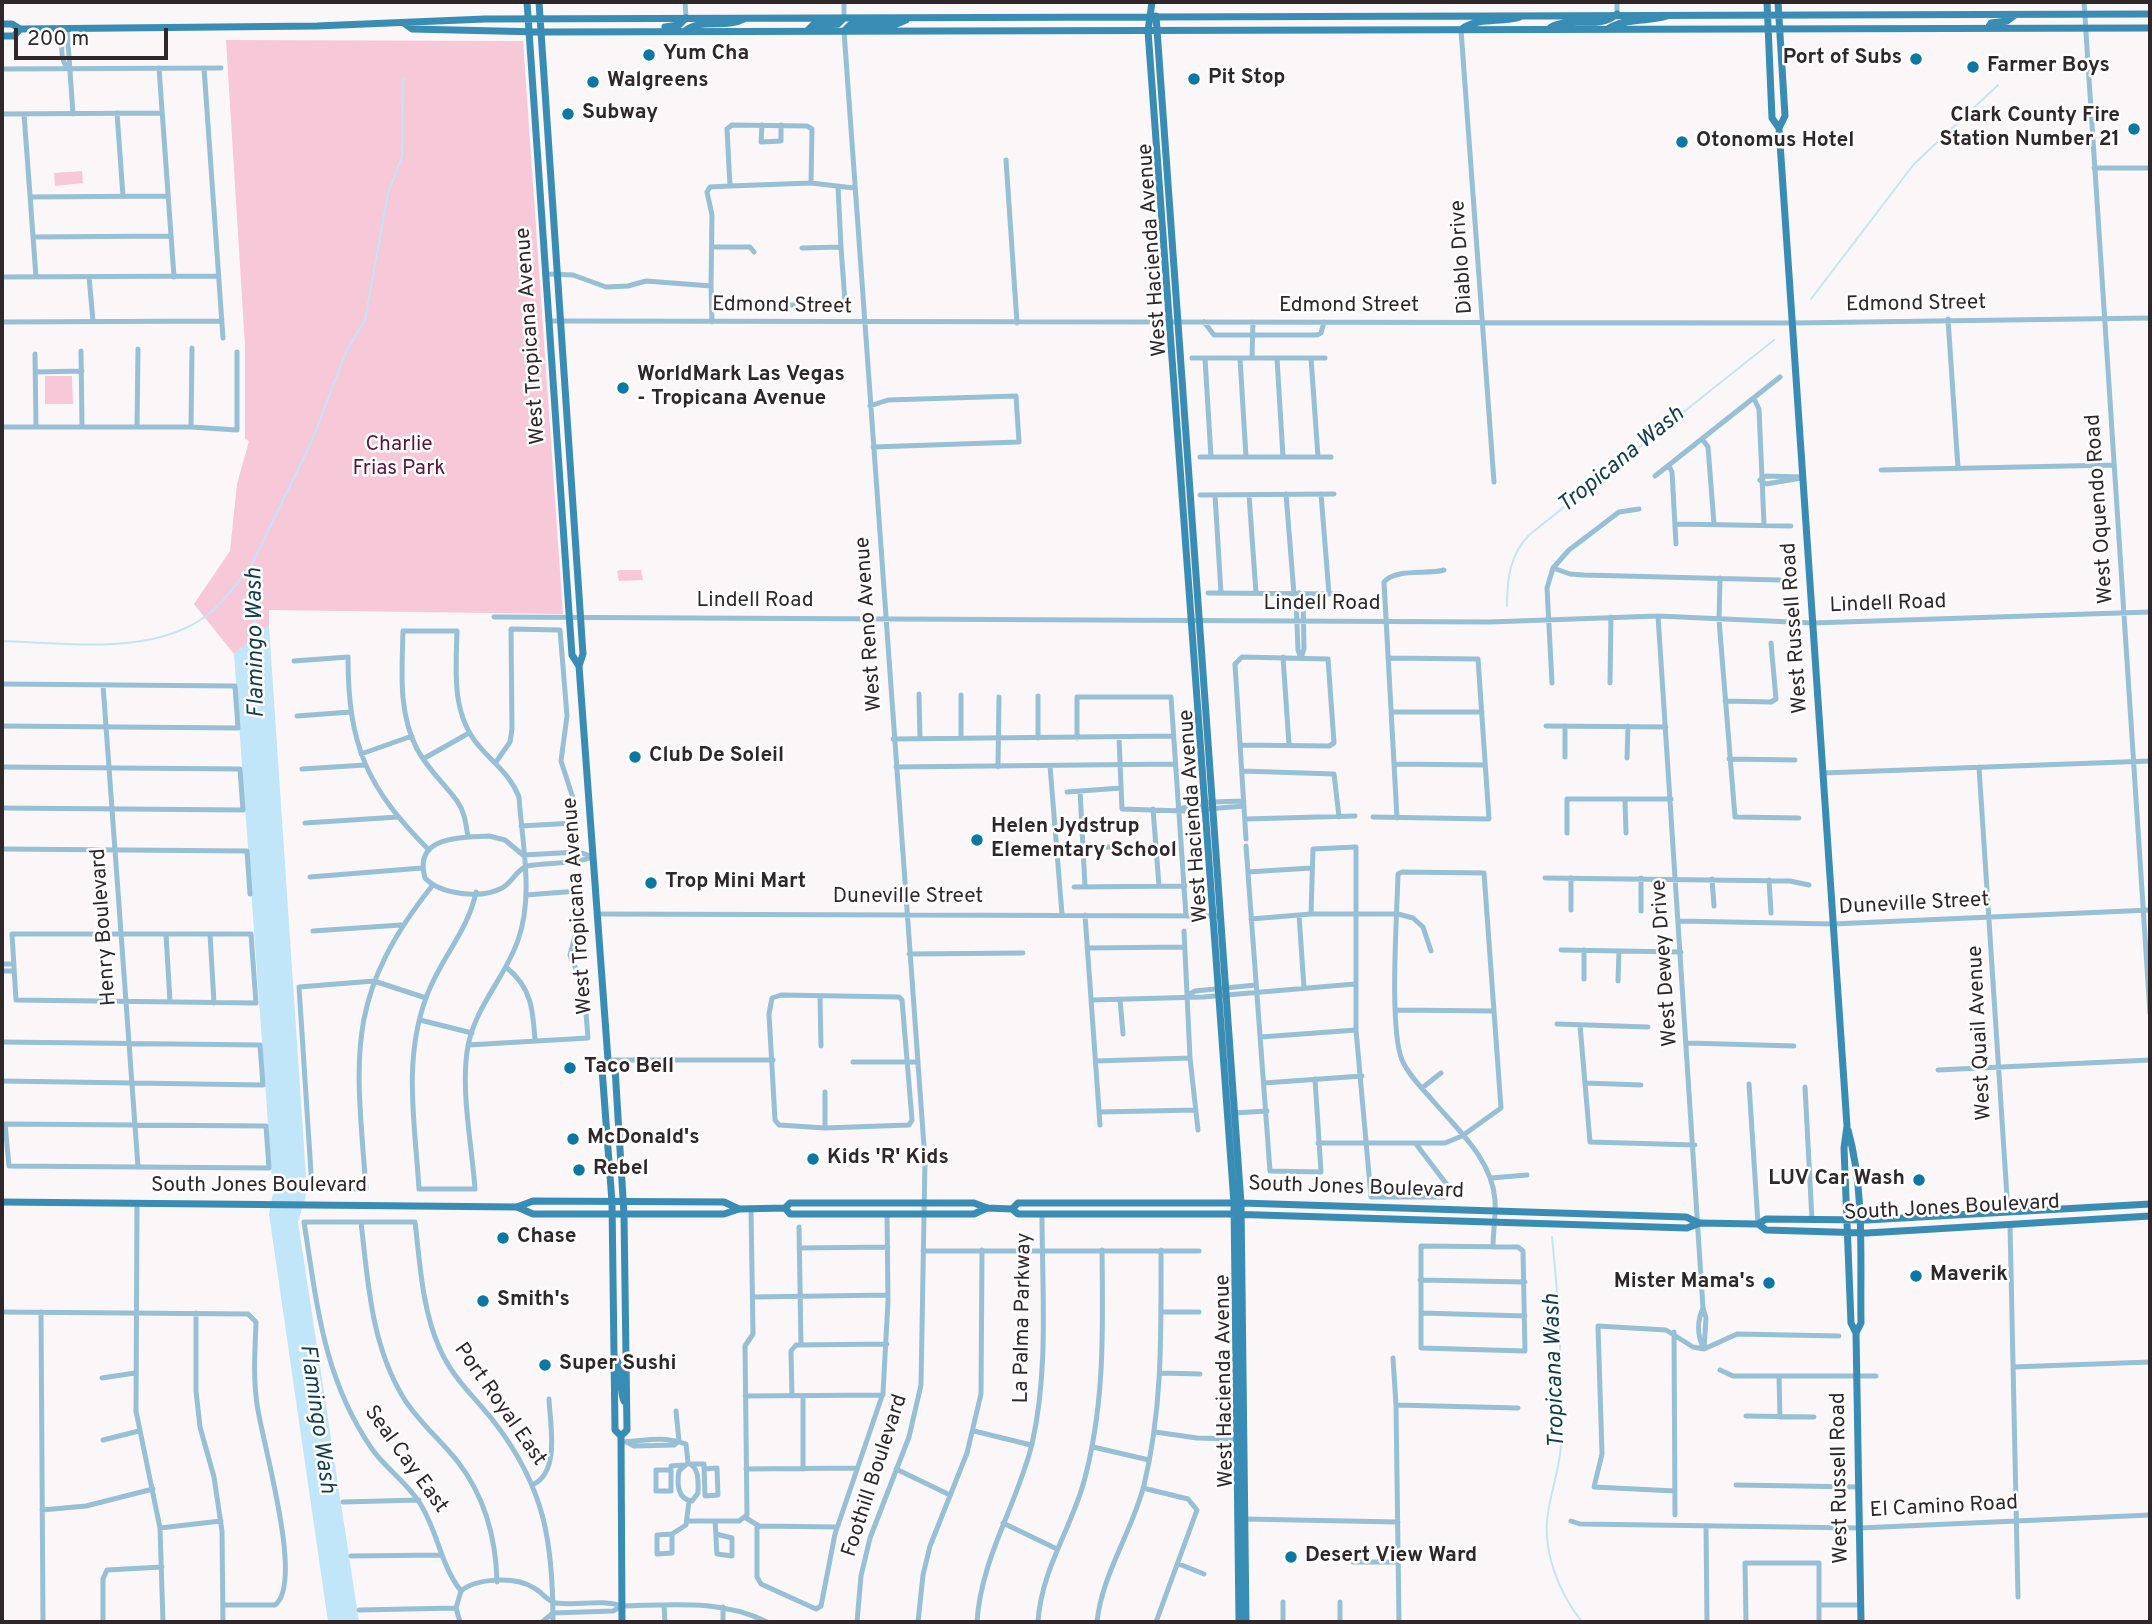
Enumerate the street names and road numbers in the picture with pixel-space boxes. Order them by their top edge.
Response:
street label: West Hacienda Avenue [1134,143,1174,357]
street label: Diablo Drive [1446,199,1480,315]
street label: West Tropicana Avenue [512,227,552,445]
street label: Edmond Street [1846,291,1986,319]
street label: Edmond Street [712,293,852,321]
street label: Edmond Street [1279,294,1419,320]
street label: West Oquendo Road [2082,413,2120,605]
street label: West Reno Avenue [851,536,889,712]
street label: West Russell Road [1777,542,1815,714]
street label: Lindell Road [697,589,813,615]
street label: Lindell Road [1829,590,1947,620]
street label: Lindell Road [1264,592,1380,618]
street label: West Hacienda Avenue [1175,709,1215,923]
street label: West Tropicana Avenue [559,797,599,1015]
street label: Henry Boulevard [87,847,123,1007]
street label: West Dewey Drive [1648,879,1684,1047]
street label: Duneville Street [833,885,983,911]
street label: Duneville Street [1838,888,1990,922]
street label: West Quail Avenue [1964,945,1998,1121]
street label: South Jones Boulevard [1248,1173,1464,1205]
street label: South Jones Boulevard [151,1174,367,1200]
street label: South Jones Boulevard [1843,1191,2061,1227]
street label: La Palma Parkway [1010,1232,1038,1404]
street label: West Hacienda Avenue [1212,1274,1240,1488]
street label: Port Royal East [447,1339,551,1471]
street label: Foothill Boulevard [838,1392,914,1560]
street label: West Russell Road [1827,1392,1855,1564]
street label: Seal Cay East [358,1401,452,1519]
street label: El Camino Road [1869,1492,2019,1524]

